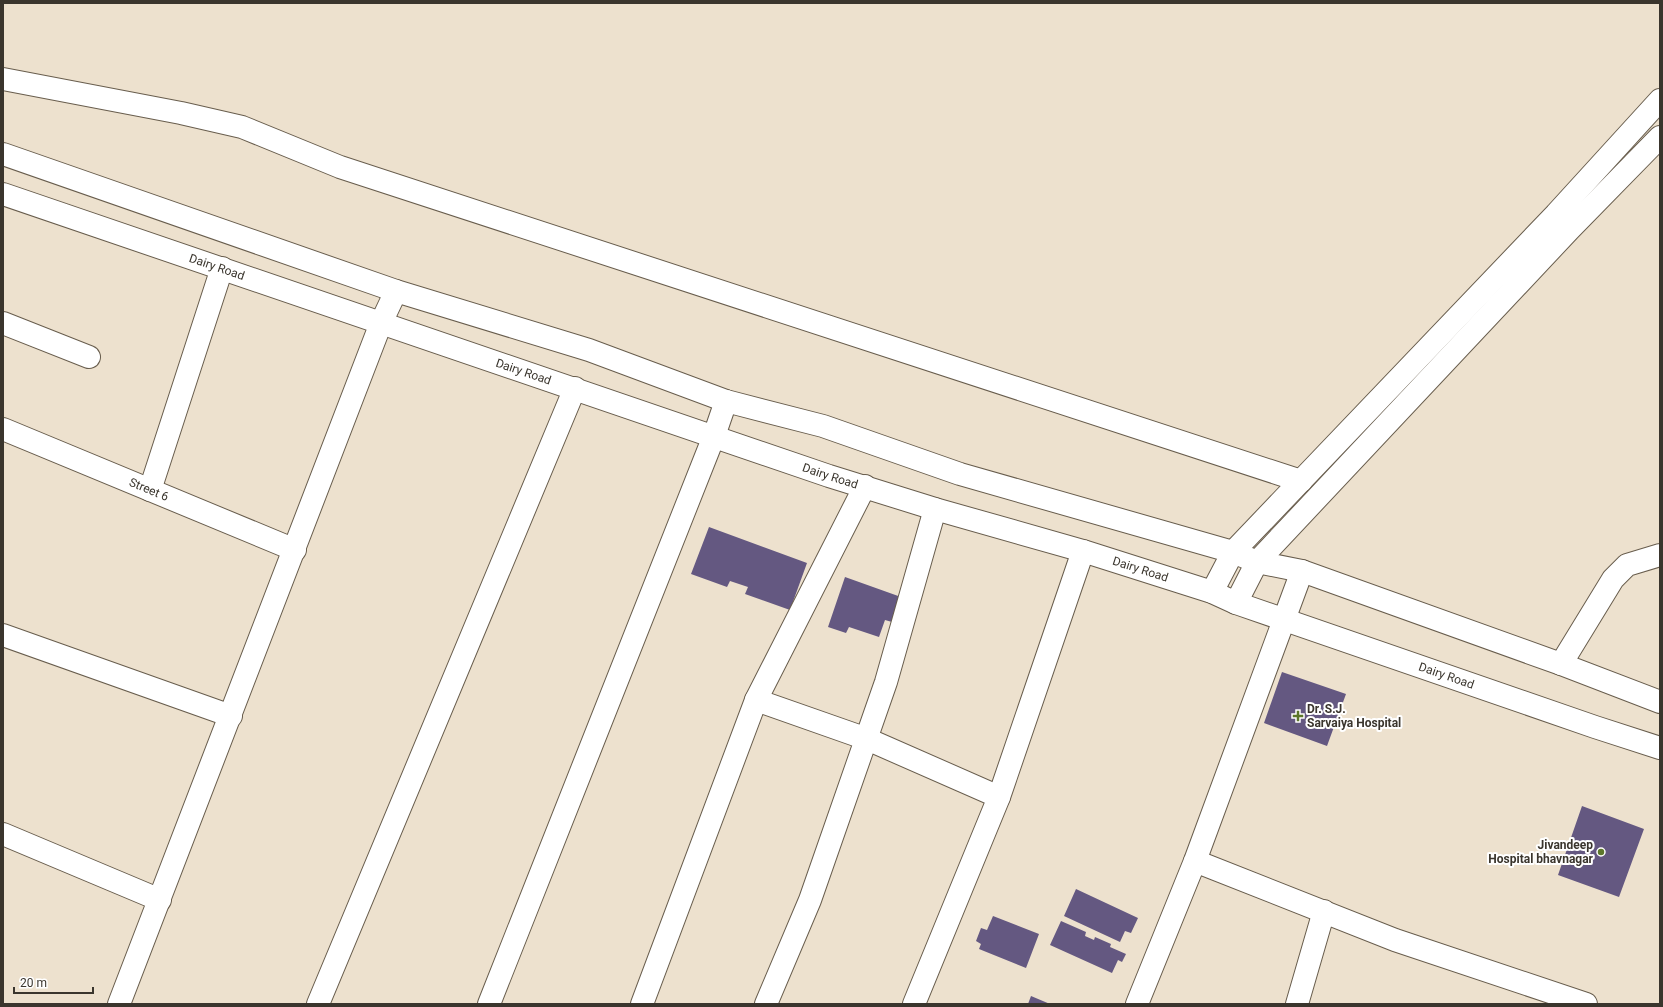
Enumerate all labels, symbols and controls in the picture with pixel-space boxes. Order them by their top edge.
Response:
street label: Dairy Road [187,251,246,283]
street label: Dairy Road [494,356,553,388]
street label: Dairy Road [801,460,860,492]
street label: Street 6 [127,475,171,504]
street label: Dairy Road [1111,554,1170,585]
street label: Dairy Road [1417,660,1476,692]
place label: Dr. S.J. Sarvaiya Hospital [1307,702,1401,730]
marker: Dr. S.J. Sarvaiya Hospital [1292,710,1304,722]
place label: Jivandeep Hospital bhavnagar [1488,838,1594,866]
marker: Jivandeep Hospital bhavnagar [1596,847,1606,857]
scale bar [14,969,93,995]
text: 20 m [20,976,47,990]

